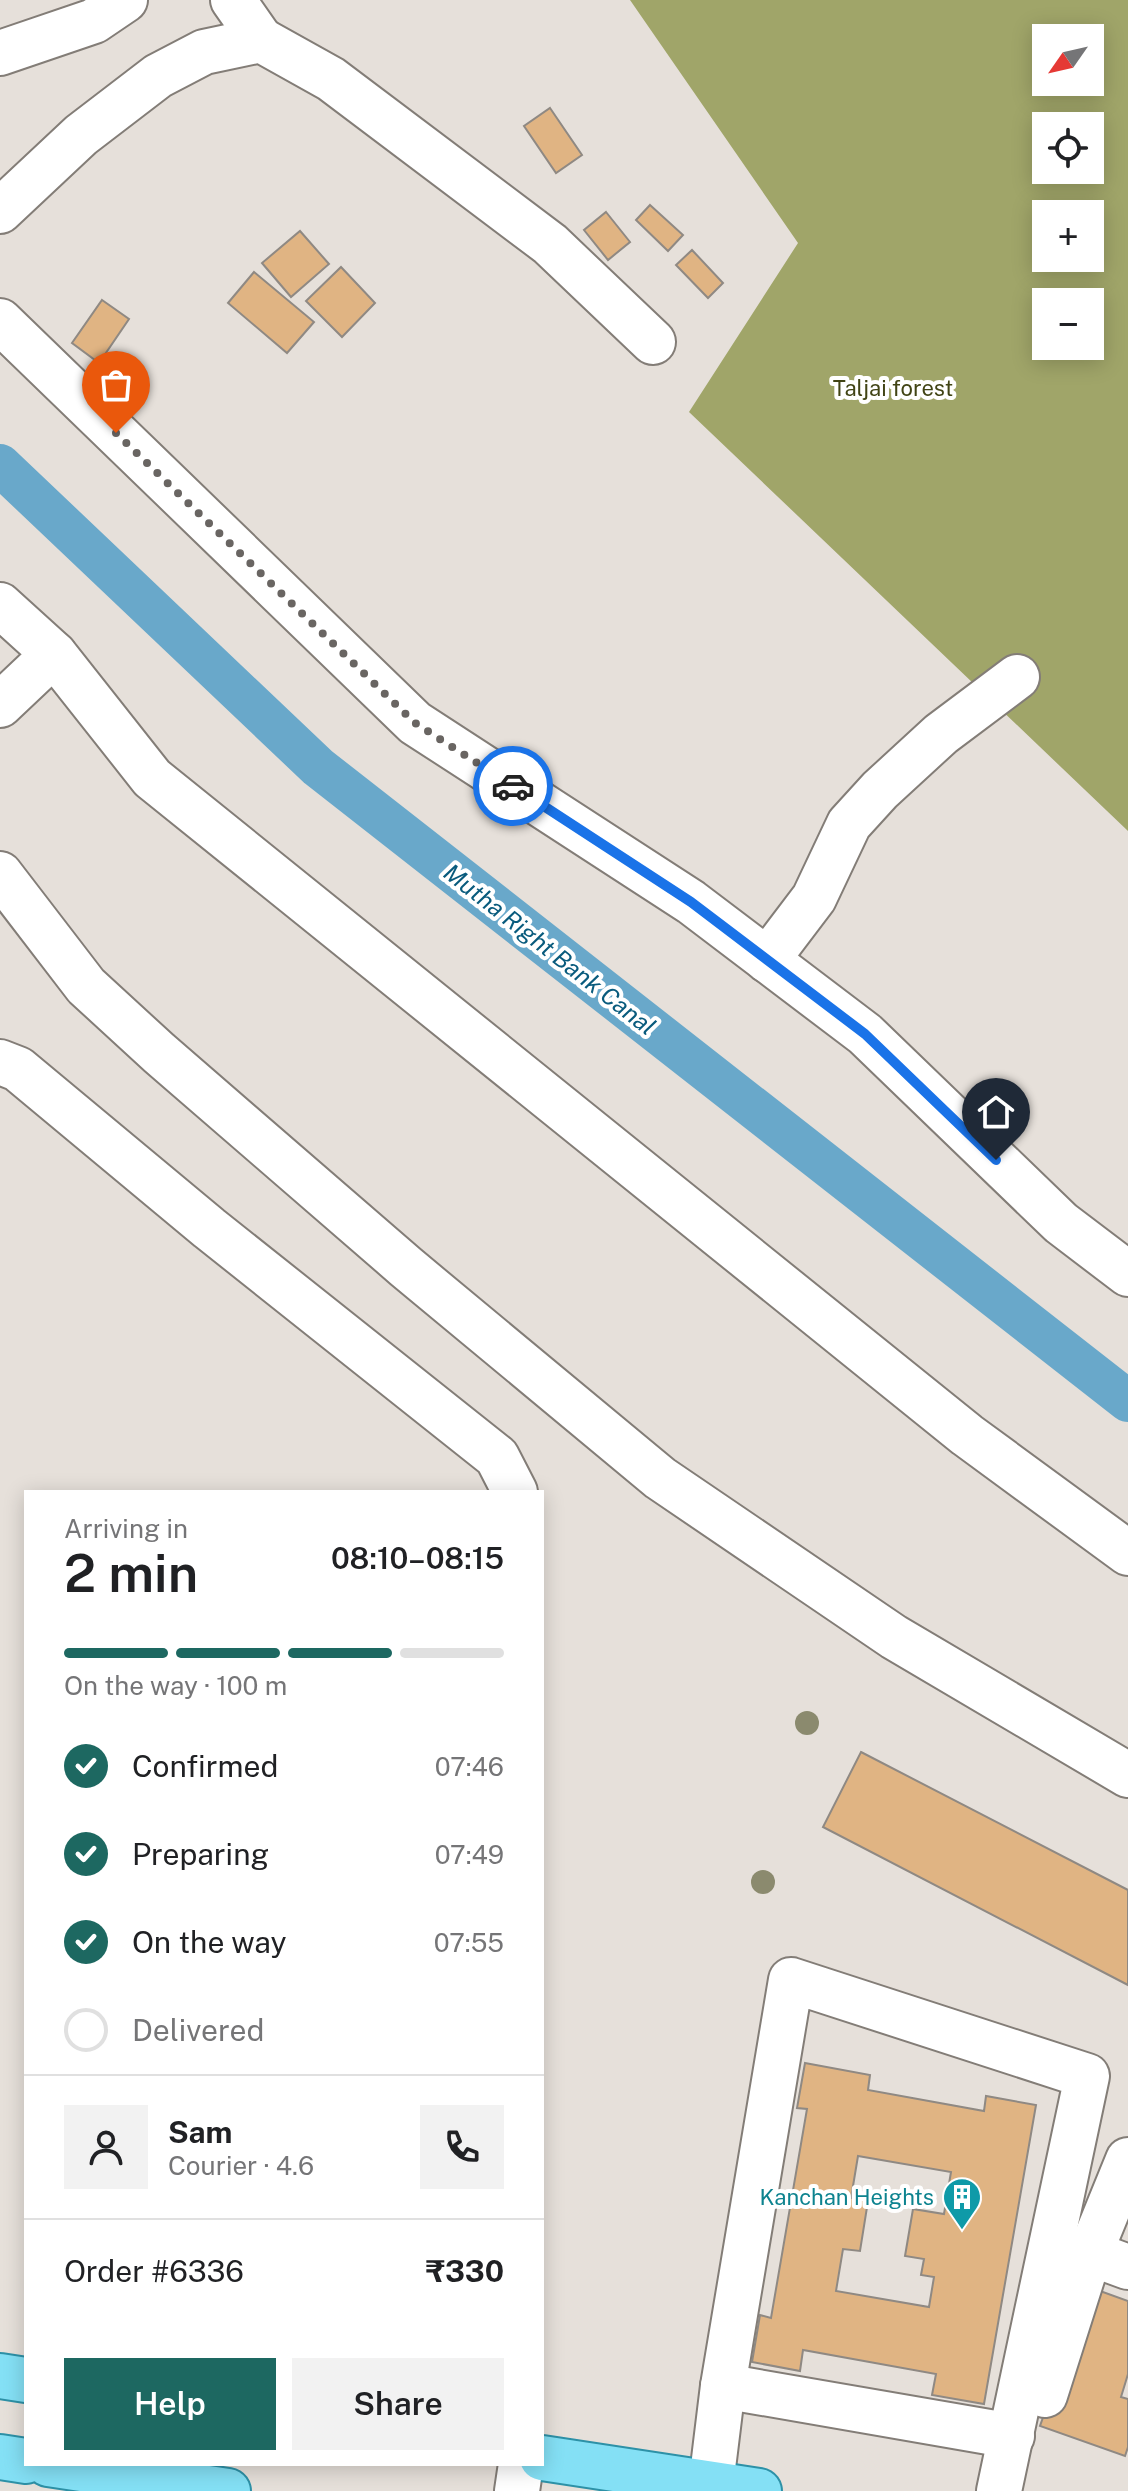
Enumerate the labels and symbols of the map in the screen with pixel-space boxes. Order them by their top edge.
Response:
north arrow [1032,24,1104,96]
pin [82,351,150,433]
park label: Taljai forest [833,375,953,401]
courier [473,746,553,826]
water label: Mutha Right Bank Canal [439,858,661,1040]
pin [962,1078,1030,1160]
building icon: Kanchan Heights [941,2176,983,2231]
place label: Kanchan Heights [760,2184,934,2210]

